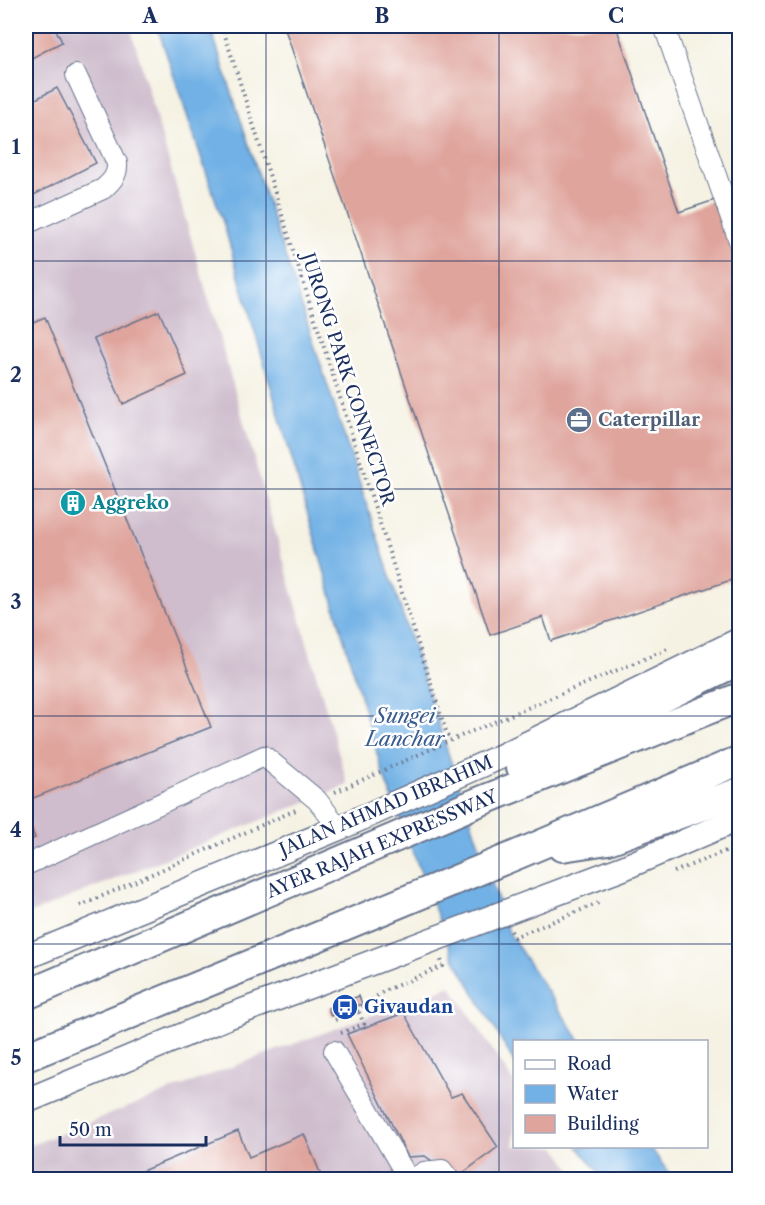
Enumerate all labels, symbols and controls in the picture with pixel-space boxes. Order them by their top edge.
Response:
text: A [141,4,158,28]
text: B [375,4,390,28]
text: C [608,4,624,28]
text: 1 [12,135,21,159]
street label: JURONG PARK CONNECTOR [296,247,400,509]
text: 2 [10,363,22,387]
office icon: Caterpillar [564,405,594,435]
place label: Caterpillar [598,409,700,431]
building icon: Aggreko [58,488,88,518]
place label: Aggreko [91,492,169,514]
text: 3 [10,590,22,614]
water label: Sungei Lanchar [364,704,446,751]
street label: JALAN AHMAD IBRAHIM [273,751,496,862]
street label: AYER RAJAH EXPRESSWAY [262,785,502,903]
text: 4 [10,818,22,842]
bus stop icon: Givaudan [330,992,360,1022]
place label: Givaudan [364,996,454,1018]
legend [513,1040,708,1148]
text: 5 [10,1046,22,1070]
text: Road [567,1053,612,1075]
text: Water [566,1083,619,1105]
scale bar [60,1109,206,1147]
text: Building [567,1113,639,1135]
text: 50 m [69,1119,112,1141]

